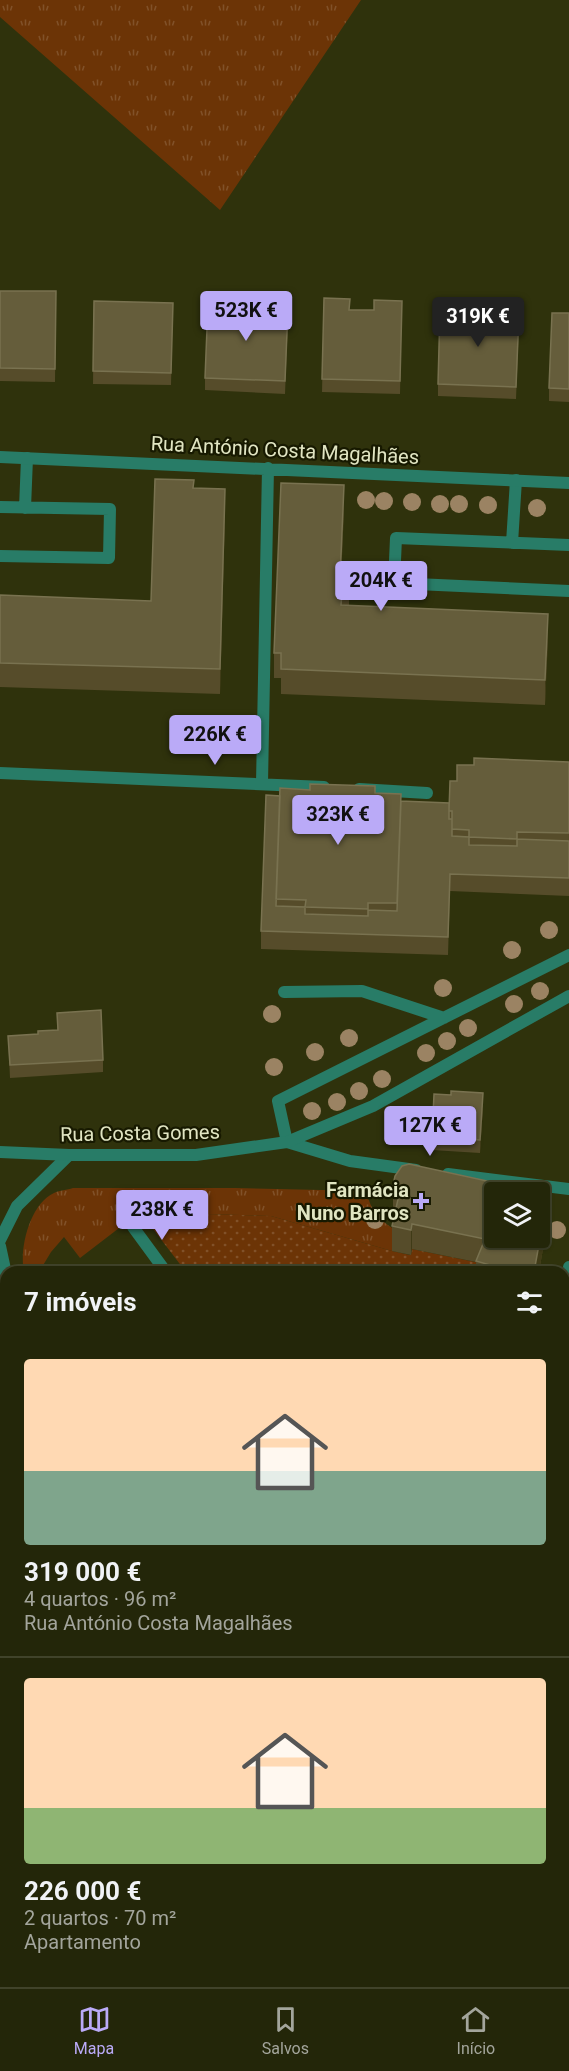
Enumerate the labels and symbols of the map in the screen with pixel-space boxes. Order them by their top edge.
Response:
pin: 523K € [197,291,295,342]
pin: 319K € [429,297,527,348]
street label: Rua António Costa Magalhães [150,431,420,469]
pin: 204K € [332,561,430,612]
pin: 226K € [166,715,264,766]
pin: 323K € [289,795,387,846]
pin: 127K € [381,1106,479,1157]
street label: Rua Costa Gomes [60,1120,220,1146]
place label: Farmácia Nuno Barros [297,1178,409,1225]
pin: 238K € [113,1190,211,1241]
marker: Farmácia Nuno Barros [414,1194,428,1208]

